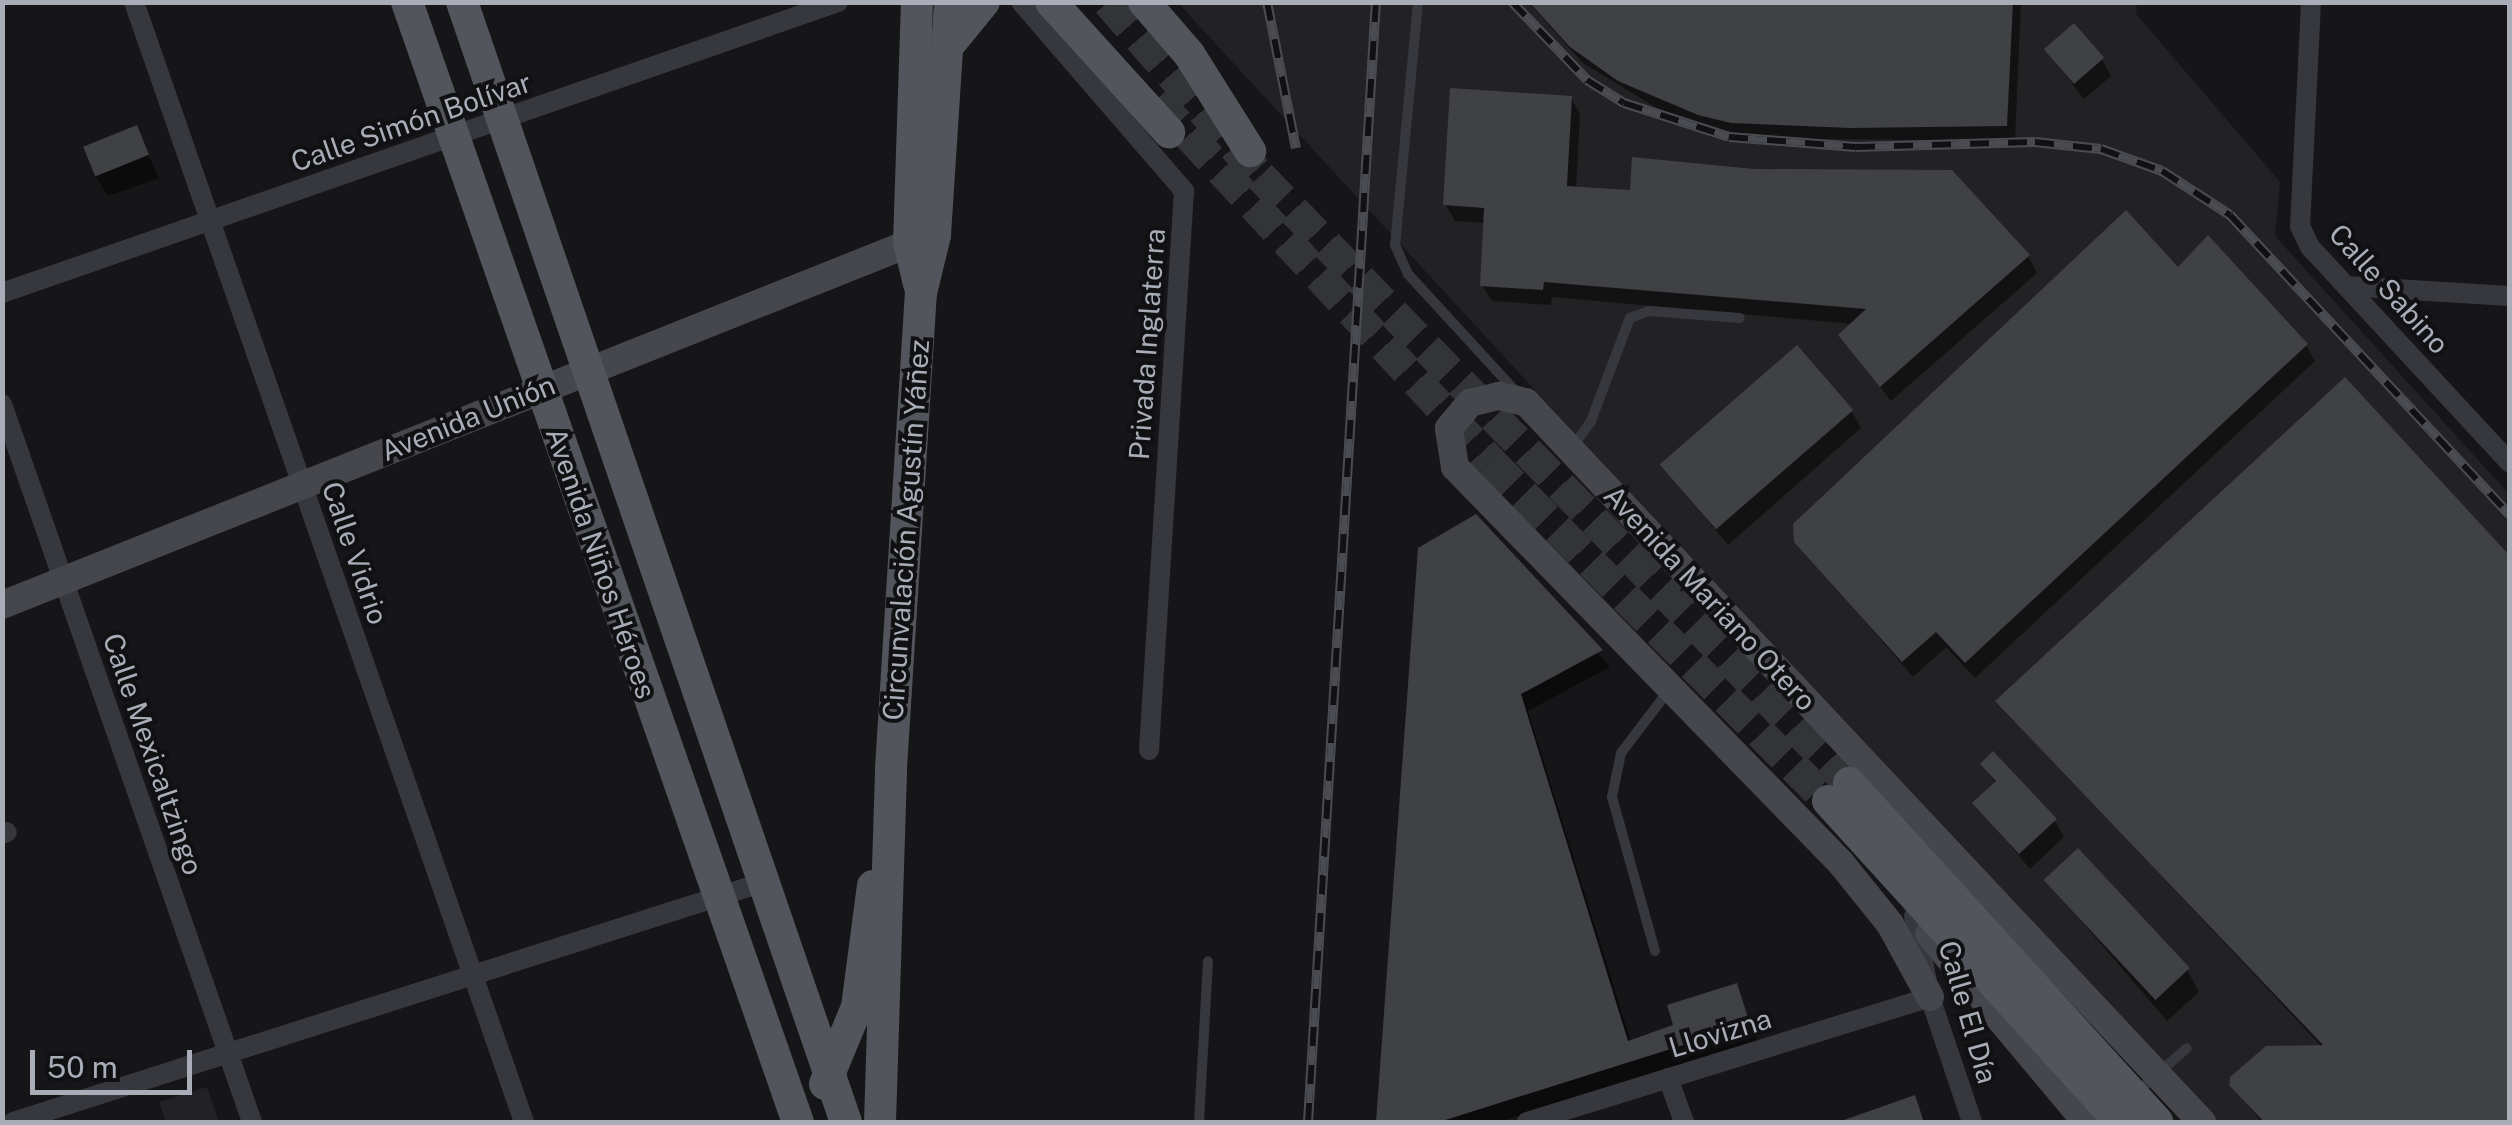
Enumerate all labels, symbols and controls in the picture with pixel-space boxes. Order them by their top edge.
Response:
street label: Calle Simón Bolívar [286,65,536,179]
street label: Calle Sabino [2322,217,2456,361]
street label: Privada Inglaterra [1122,227,1172,461]
street label: Circunvalación Agustín Yáñez [876,339,936,721]
street label: Avenida Unión [376,368,560,468]
street label: Avenida Niños Héroes [539,423,663,703]
street label: Calle Vidrio [315,477,395,629]
street label: Avenida Mariano Otero [1597,478,1823,718]
street label: Calle Mexicaltzingo [96,629,210,879]
street label: Calle El Día [1932,937,2004,1087]
street label: Llovizna [1665,1001,1775,1065]
scale bar [35,1030,198,1092]
text: 50 m [47,1049,118,1085]

